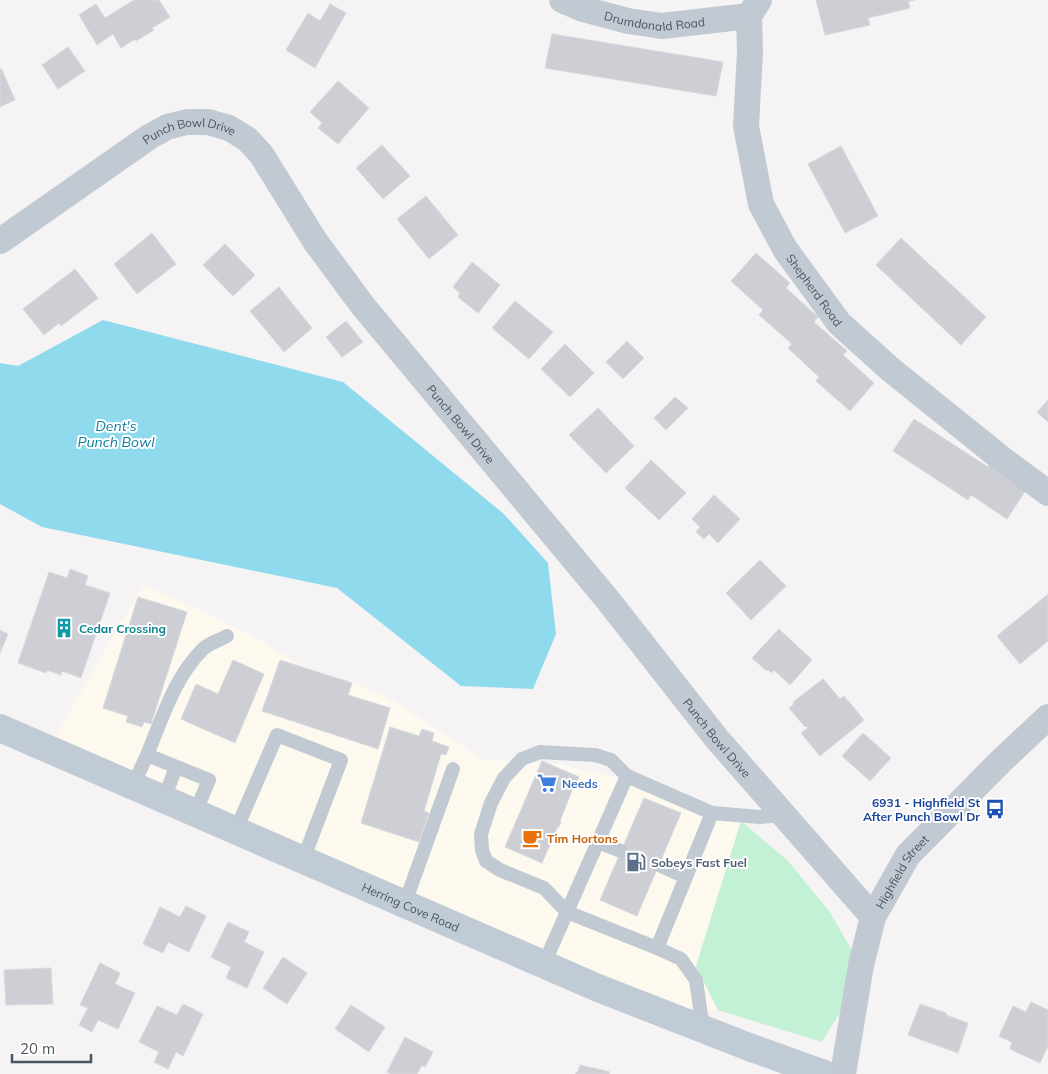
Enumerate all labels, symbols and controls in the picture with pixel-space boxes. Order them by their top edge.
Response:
street label: Drumdonald Road [603,7,706,33]
street label: Punch Bowl Drive [139,115,239,147]
street label: Shepherd Road [783,251,846,329]
street label: Punch Bowl Drive [424,381,498,466]
water label: Dent's Punch Bowl [77,417,155,451]
building icon: Cedar Crossing [53,617,75,639]
place label: Cedar Crossing [79,621,166,636]
street label: Punch Bowl Drive [680,695,754,780]
supermarket icon: Needs [536,772,558,794]
place label: Needs [562,776,598,791]
place label: 6931 - Highfield St After Punch Bowl Dr [863,795,980,824]
bus stop icon: 6931 - Highfield St After Punch Bowl Dr [984,798,1006,820]
cafe icon: Tim Hortons [521,827,543,849]
place label: Tim Hortons [547,831,618,846]
street label: Highfield Street [872,831,932,911]
fuel station icon: Sobeys Fast Fuel [625,851,647,873]
place label: Sobeys Fast Fuel [651,855,747,870]
street label: Herring Cove Road [360,879,462,934]
scale bar [12,1032,91,1064]
text: 20 m [20,1039,55,1058]

